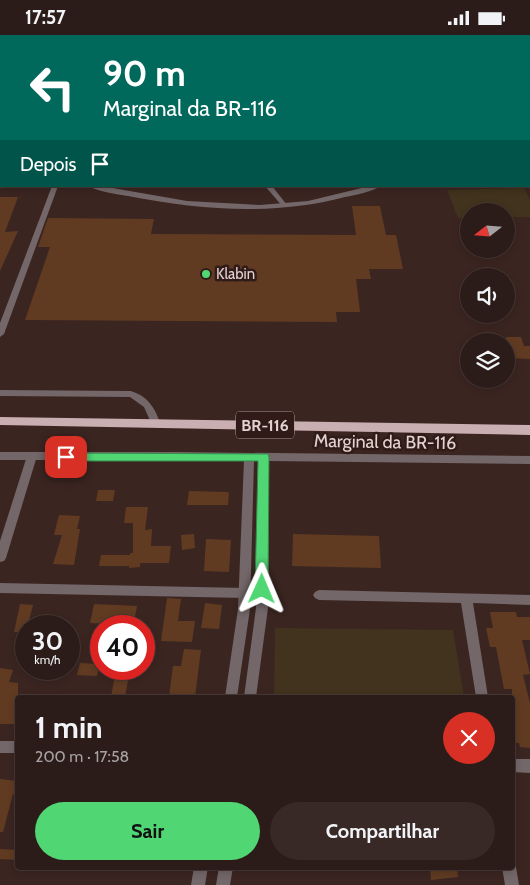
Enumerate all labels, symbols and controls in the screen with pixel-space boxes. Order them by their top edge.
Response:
text: 17:57 [25,6,66,29]
text: 90 m [103,52,186,95]
icon: left [20,55,85,120]
text: Marginal da BR-116 [103,95,277,122]
icon: arrive [86,150,114,178]
text: Depois [20,153,76,176]
north arrow [460,203,515,257]
map controls [460,203,515,388]
place label: Klabin [216,265,255,283]
marker: Klabin [200,268,212,280]
button: sound [460,268,515,323]
button: layers [460,333,515,388]
road number: BR-116 [236,411,294,439]
street label: Marginal da BR-116 [314,430,456,454]
pin [45,436,87,478]
icon: arrive [52,443,80,471]
position arrow [235,562,287,614]
speed limit sign: 40 [90,615,155,680]
text: 30 [32,626,63,656]
text: km/h [34,652,61,667]
text: 1 min [35,709,103,746]
button: close [443,712,495,764]
text: 200 m · 17:58 [35,747,129,766]
button: Sair [35,802,260,860]
button: Compartilhar [270,802,495,860]

